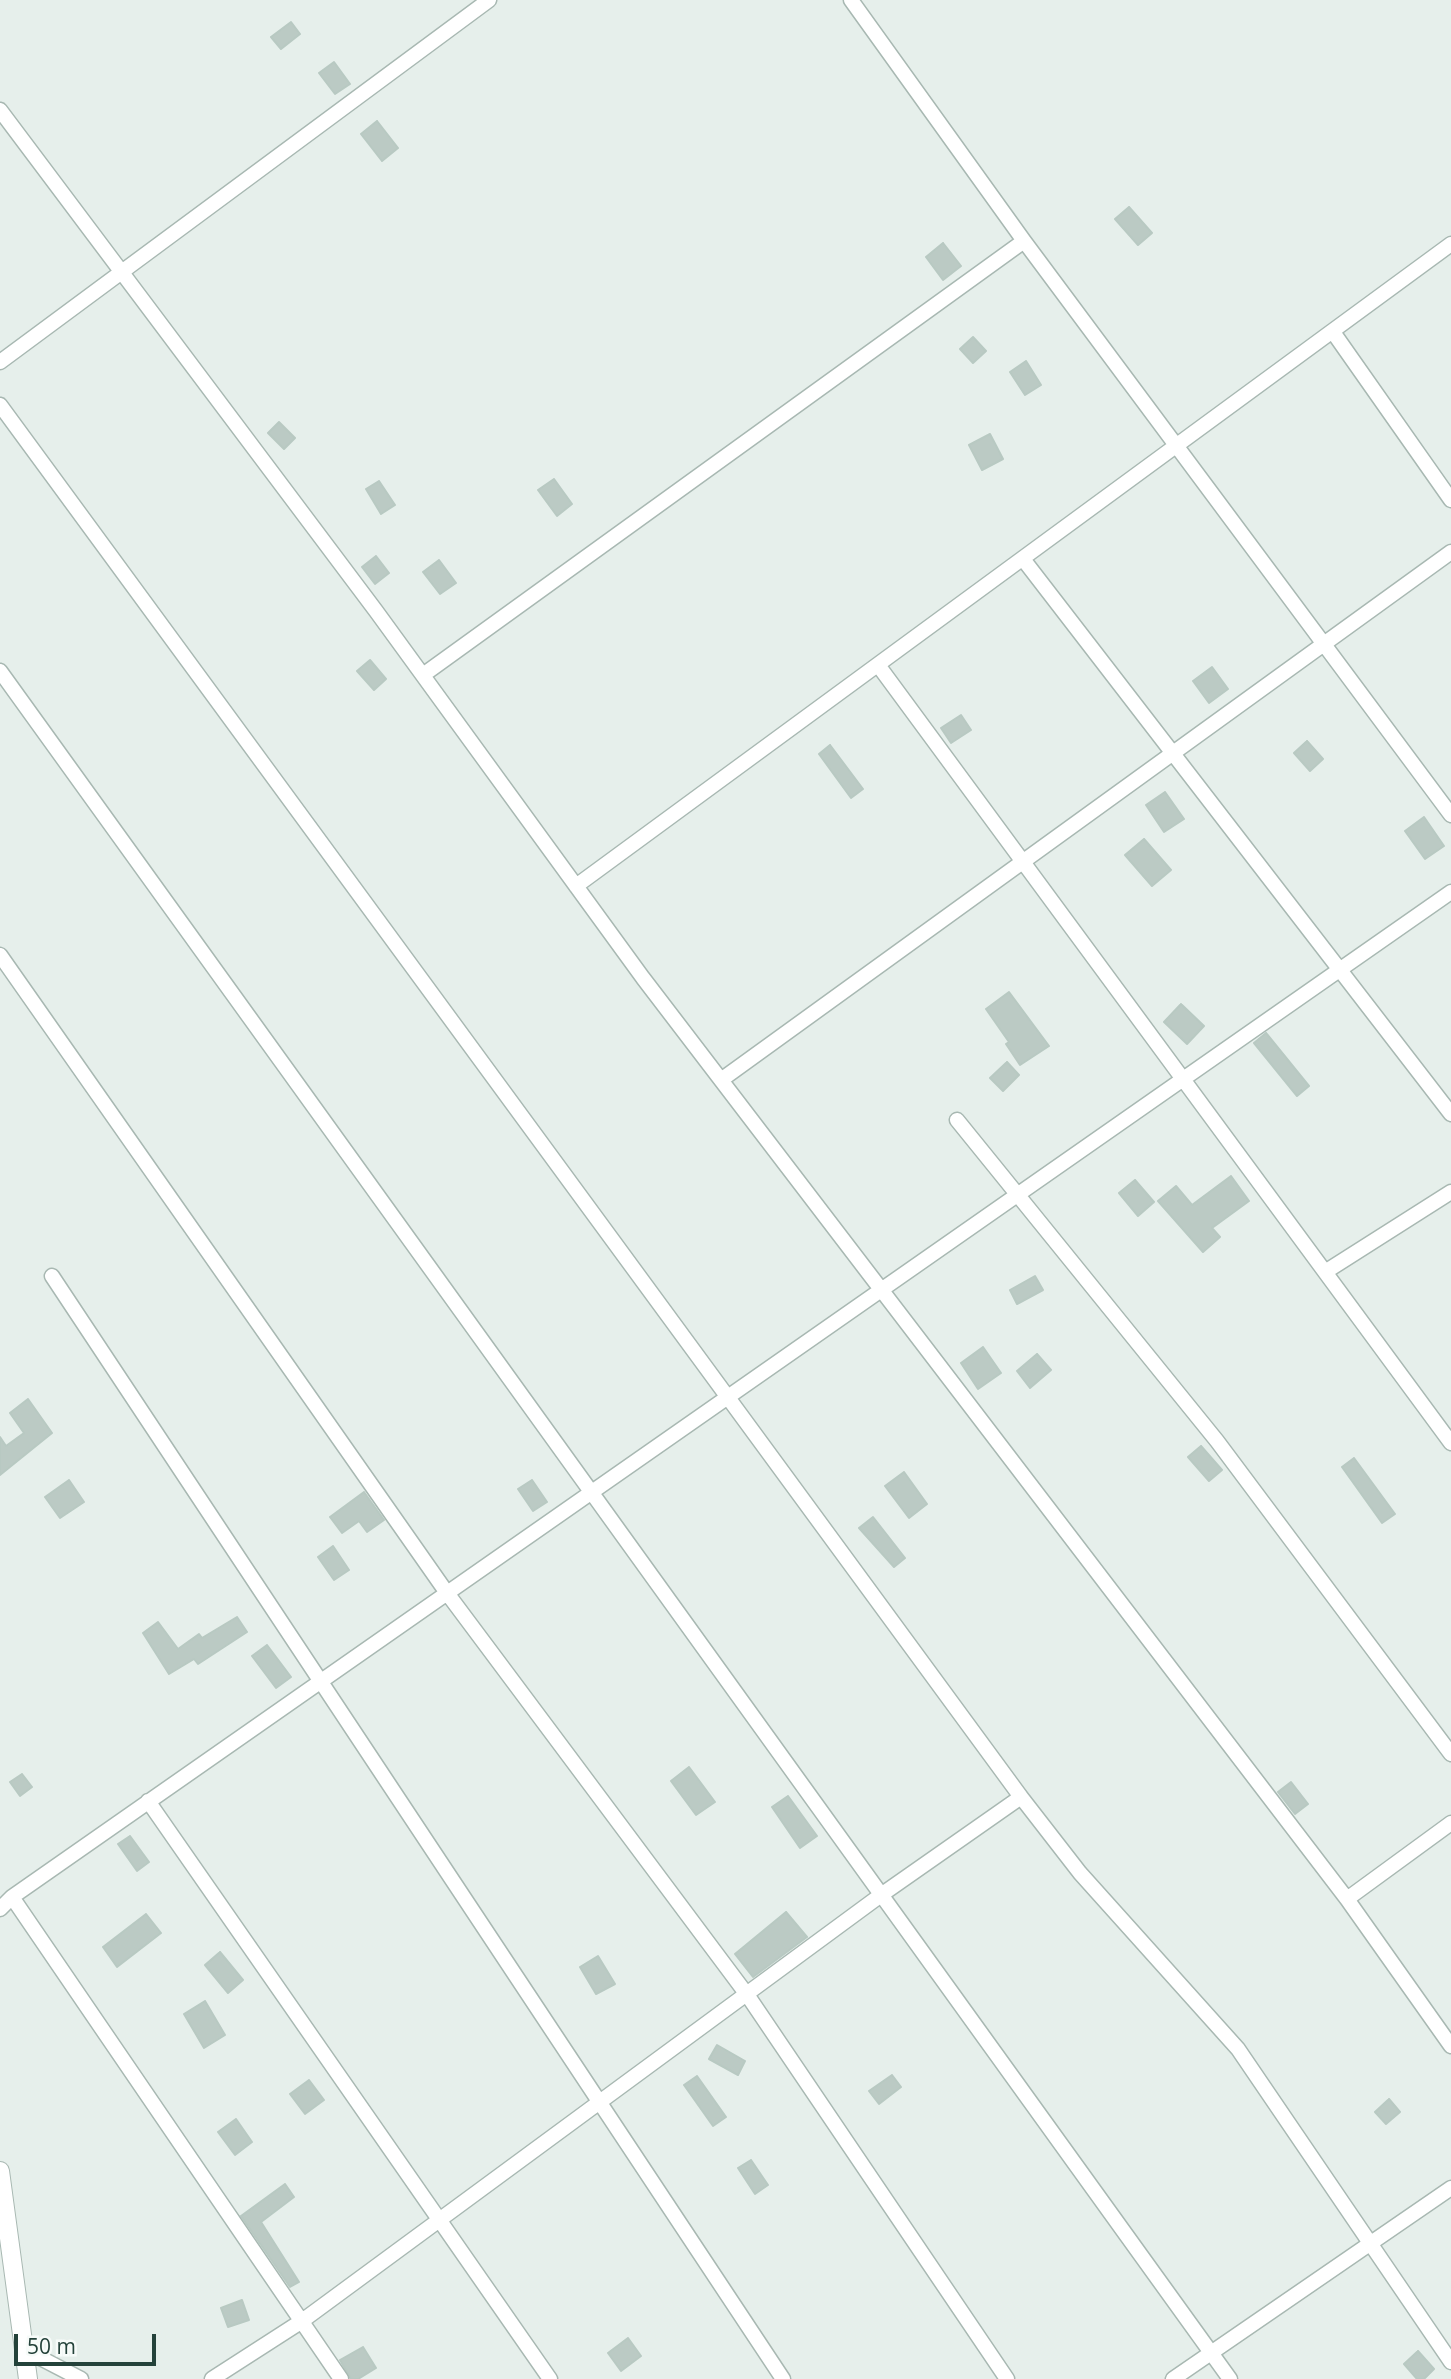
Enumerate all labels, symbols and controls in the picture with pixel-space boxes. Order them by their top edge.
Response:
scale bar [18,2320,159,2364]
text: 50 m [27,2332,76,2360]

